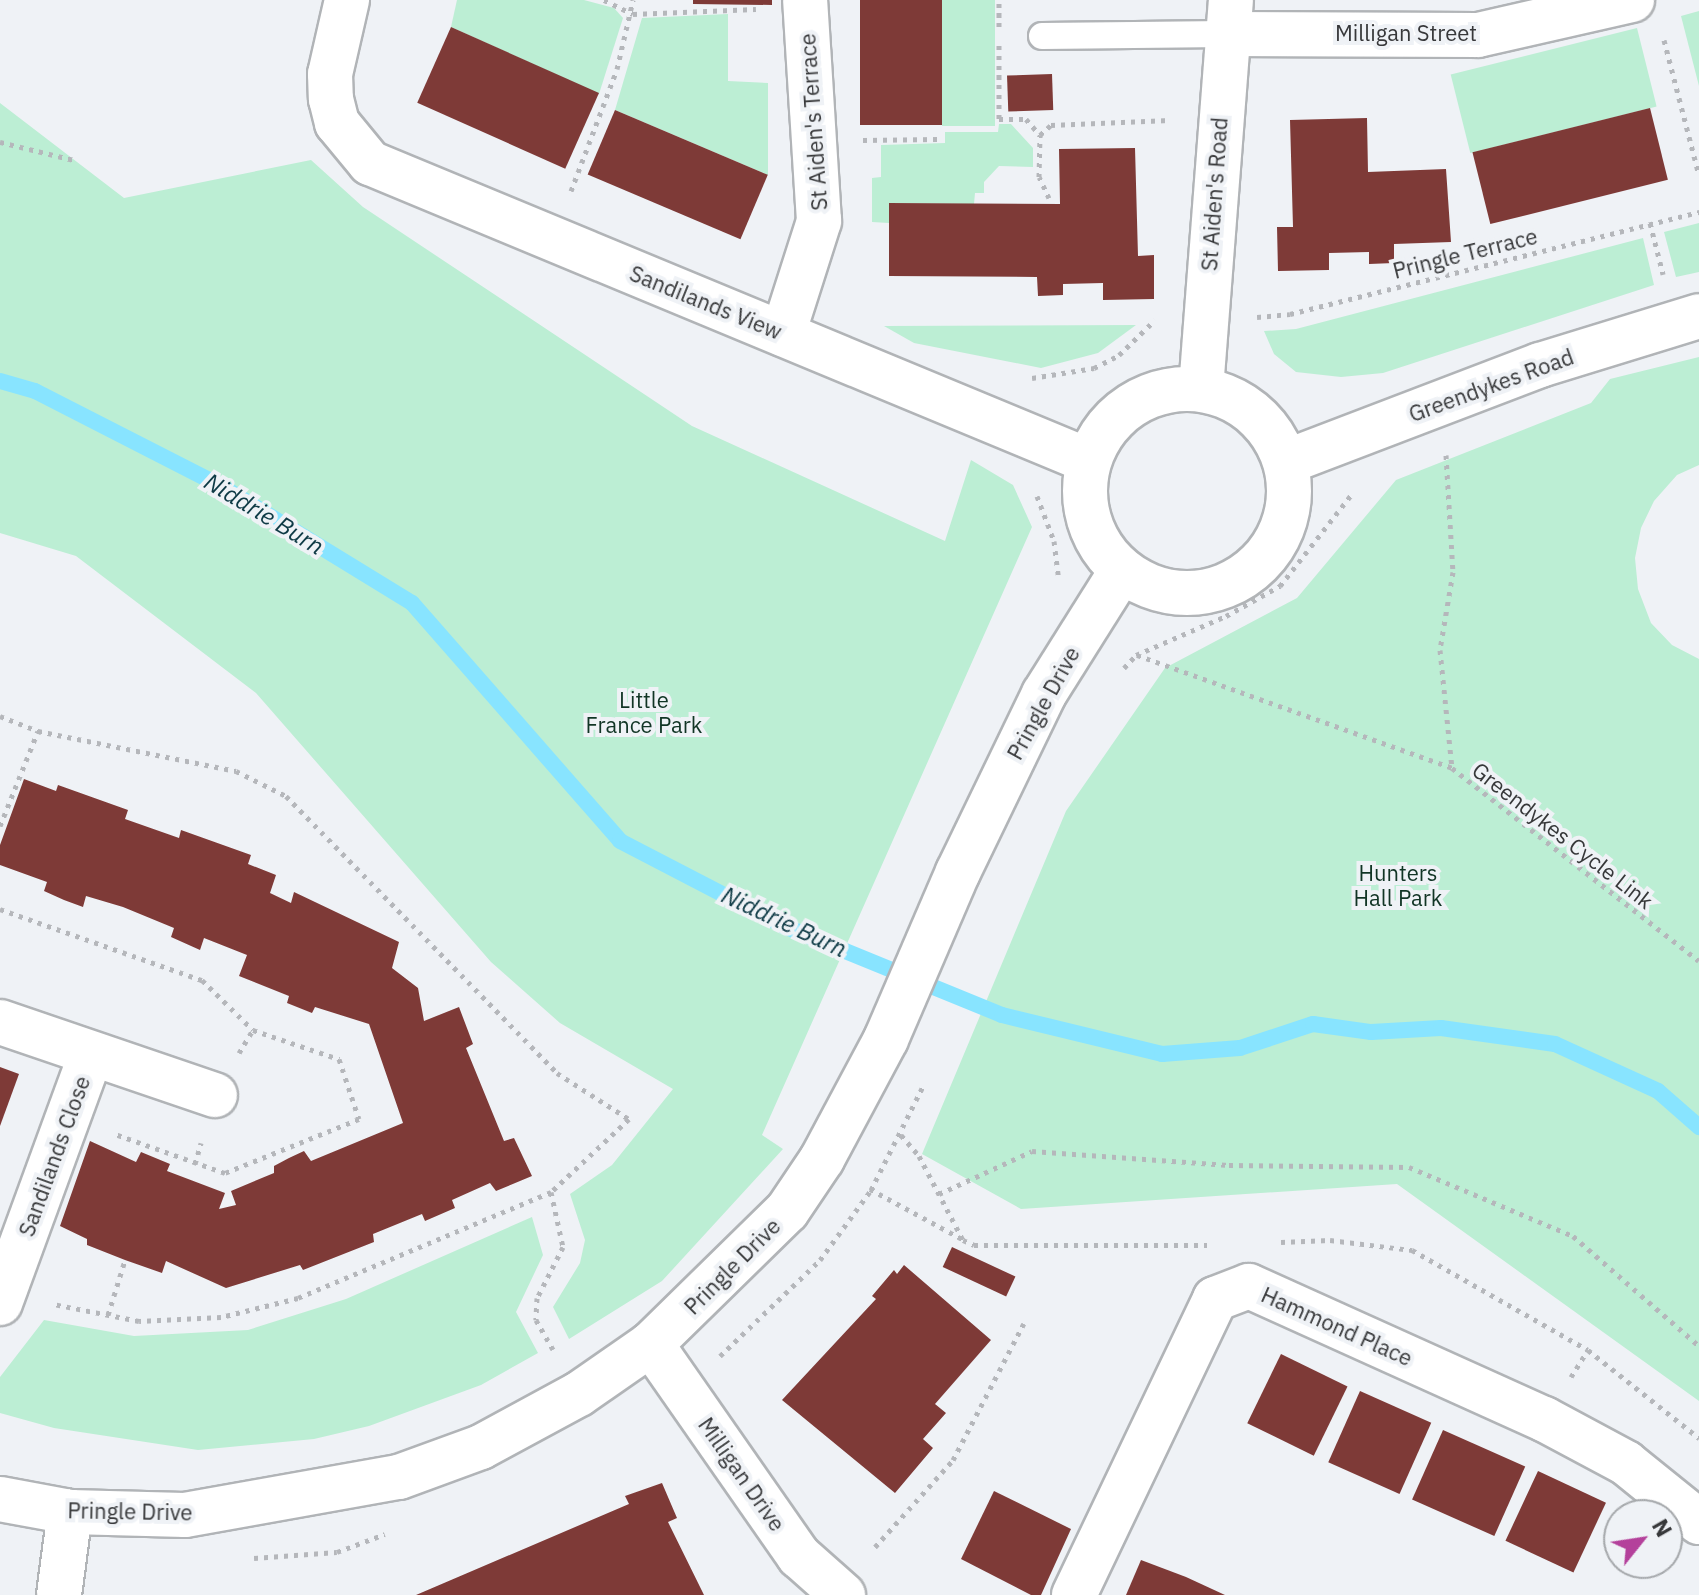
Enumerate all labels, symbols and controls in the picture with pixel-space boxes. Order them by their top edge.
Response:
street label: Milligan Street [1335,20,1477,46]
street label: St Aiden's Terrace [794,33,832,211]
street label: St Aiden's Road [1195,116,1233,272]
street label: Pringle Terrace [1390,222,1540,284]
street label: Sandilands View [626,259,786,345]
street label: Greendykes Road [1405,343,1577,427]
water label: Niddrie Burn [199,467,329,561]
street label: Pringle Drive [1001,642,1085,764]
park label: Little France Park [586,686,702,738]
street label: Greendykes Cycle Link [1467,756,1659,914]
park label: Hunters Hall Park [1354,859,1442,910]
water label: Niddrie Burn [717,881,851,963]
street label: Sandilands Close [13,1072,95,1240]
street label: Pringle Drive [678,1212,786,1320]
street label: Hammond Place [1257,1281,1417,1371]
street label: Milligan Drive [693,1412,791,1536]
street label: Pringle Drive [67,1497,193,1525]
north arrow [1603,1499,1683,1579]
text: N [1646,1514,1679,1542]

